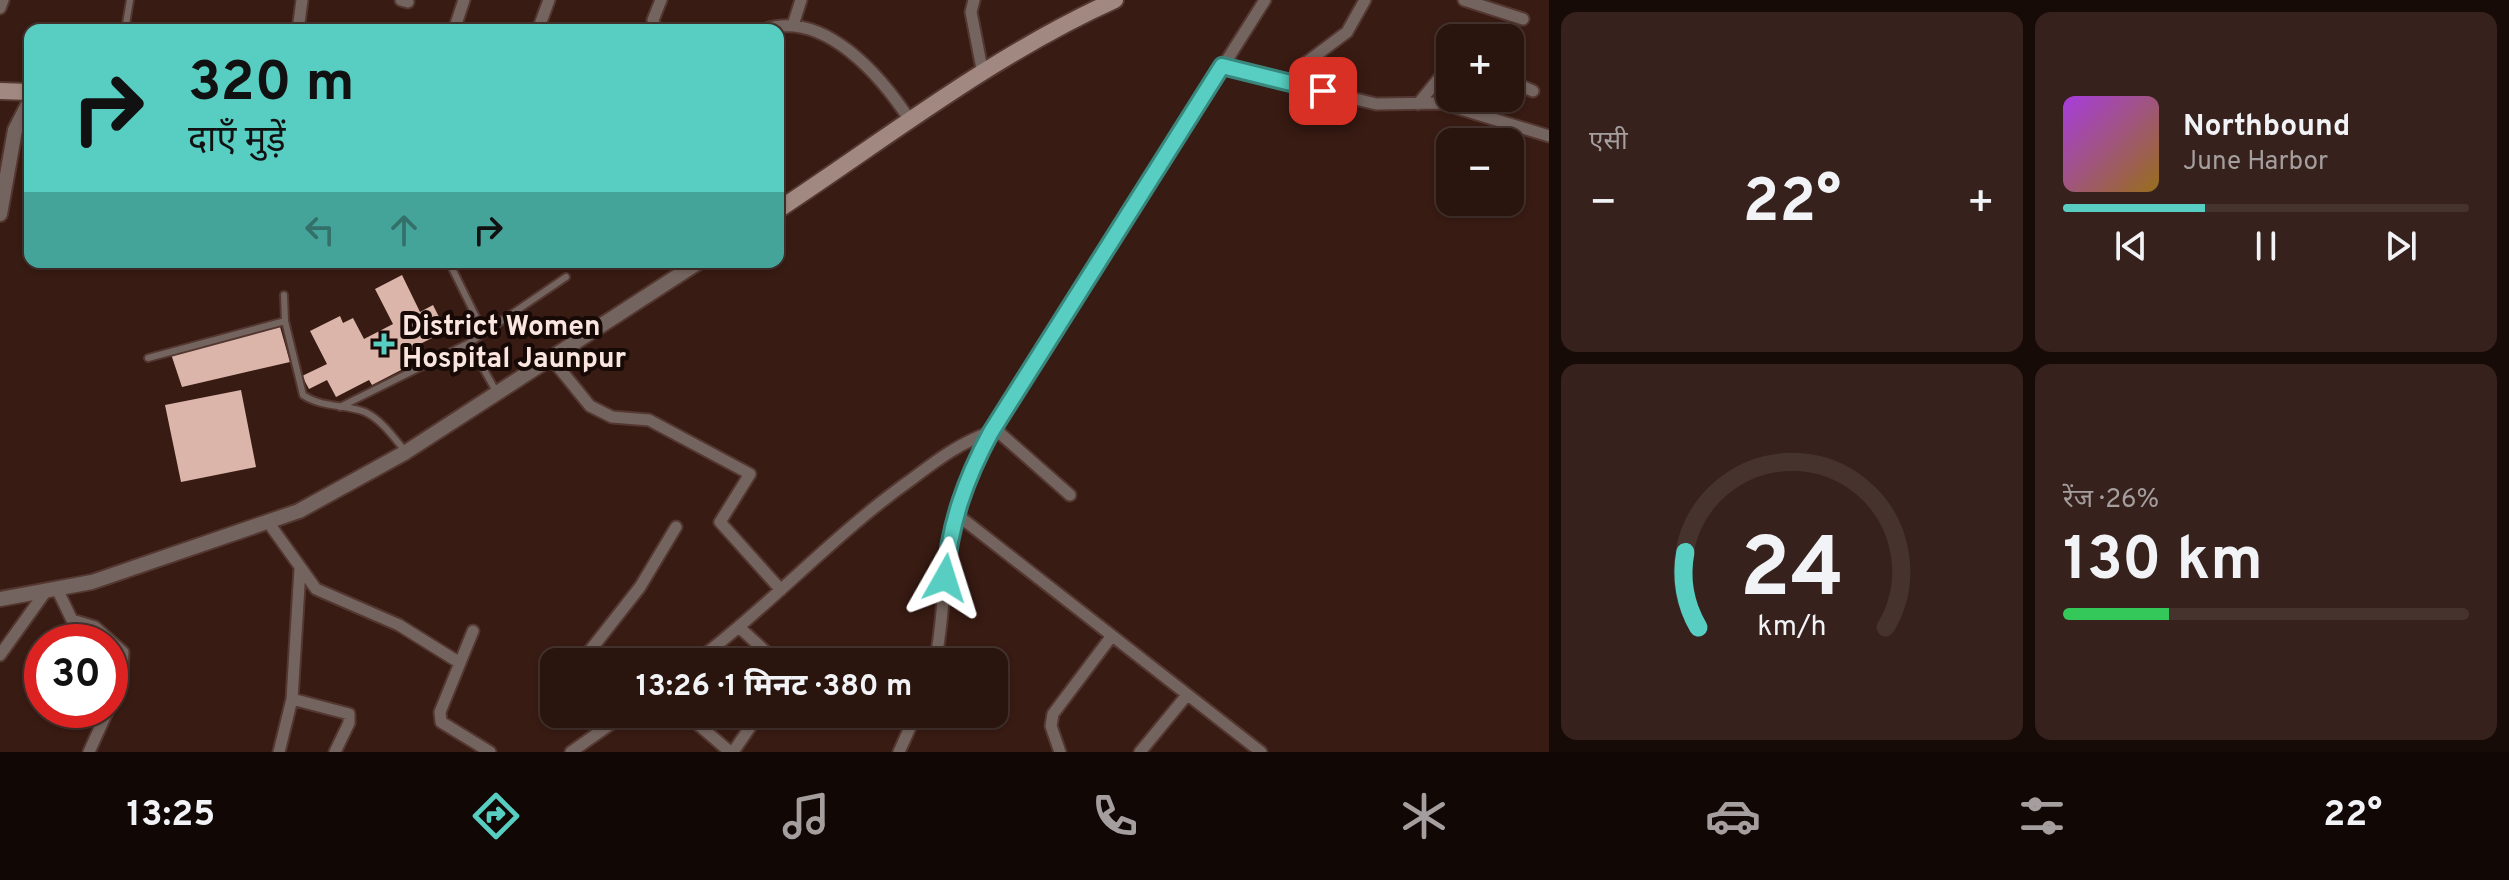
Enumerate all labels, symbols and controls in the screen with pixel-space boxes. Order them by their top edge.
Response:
map controls [1436,24,1524,216]
button: + [1436,24,1524,112]
text: 320 m [188,50,355,120]
icon: right [56,56,160,160]
pin [1289,57,1357,125]
icon: arrive [1301,69,1345,113]
text: Northbound [2183,109,2350,146]
text: दाएँ मुड़ें [188,119,286,165]
text: एसी [1589,126,1628,159]
button: − [1436,128,1524,216]
text: June Harbor [2183,146,2328,179]
text: 22° [1743,167,1841,243]
text: − [1589,177,1617,233]
text: + [1967,177,1995,233]
icon: left [298,208,342,252]
icon: ahead [382,208,426,252]
icon: right [466,208,510,252]
icon: previous [2109,224,2153,268]
icon: pause [2244,224,2288,268]
icon: next [2379,224,2423,268]
place label: District Women Hospital Jaunpur [402,310,627,378]
marker: District Women Hospital Jaunpur [373,333,395,355]
text: रेंज · 26% [2063,484,2159,517]
text: 24 [1740,521,1844,626]
text: 130 km [2063,525,2263,601]
position arrow [903,536,987,620]
text: km/h [1757,610,1827,646]
speed limit sign: 30 [24,624,128,728]
text: 13:26 · 1 मिनट · 380 m [636,669,912,706]
icon: directions [468,788,524,844]
icon: music [778,788,834,844]
icon: phone [1087,788,1143,844]
icon: climate [1396,788,1452,844]
icon: car [1705,788,1761,844]
icon: filters [2014,788,2070,844]
text: 13:25 [127,793,215,839]
text: 22° [2323,793,2382,839]

